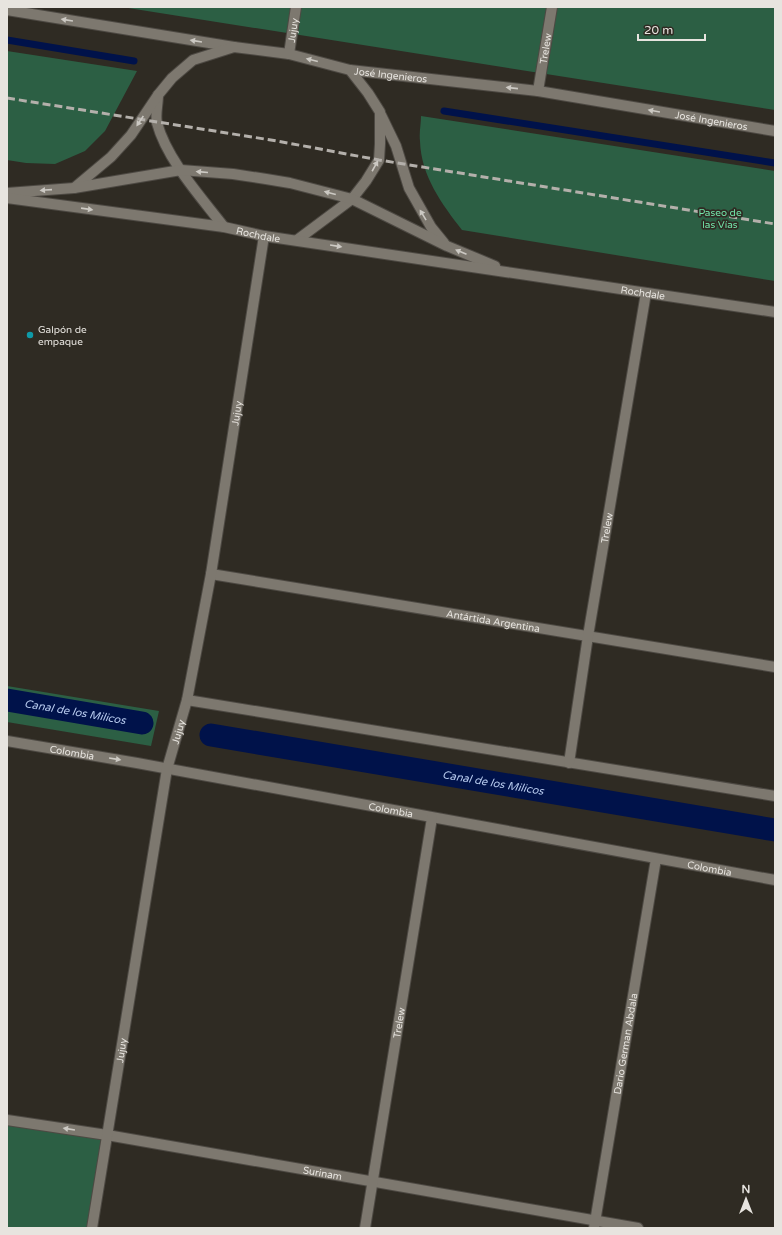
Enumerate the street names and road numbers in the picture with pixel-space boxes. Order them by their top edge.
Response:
street label: Jujuy [286,17,301,44]
street label: Trelew [538,32,555,65]
street label: José Ingenieros [353,66,428,86]
street label: José Ingenieros [674,109,749,133]
street label: Rochdale [235,225,281,245]
street label: Rochdale [620,284,666,303]
street label: Jujuy [229,400,245,426]
street label: Trelew [599,512,616,544]
street label: Antártida Argentina [445,608,541,635]
street label: Jujuy [170,718,188,745]
street label: Colombia [49,743,95,763]
street label: Colombia [367,801,414,821]
street label: Colombia [686,859,733,879]
street label: Dario German Abdala [612,992,640,1095]
street label: Trelew [391,1007,408,1039]
street label: Jujuy [114,1037,130,1064]
street label: Surinam [302,1164,343,1183]

